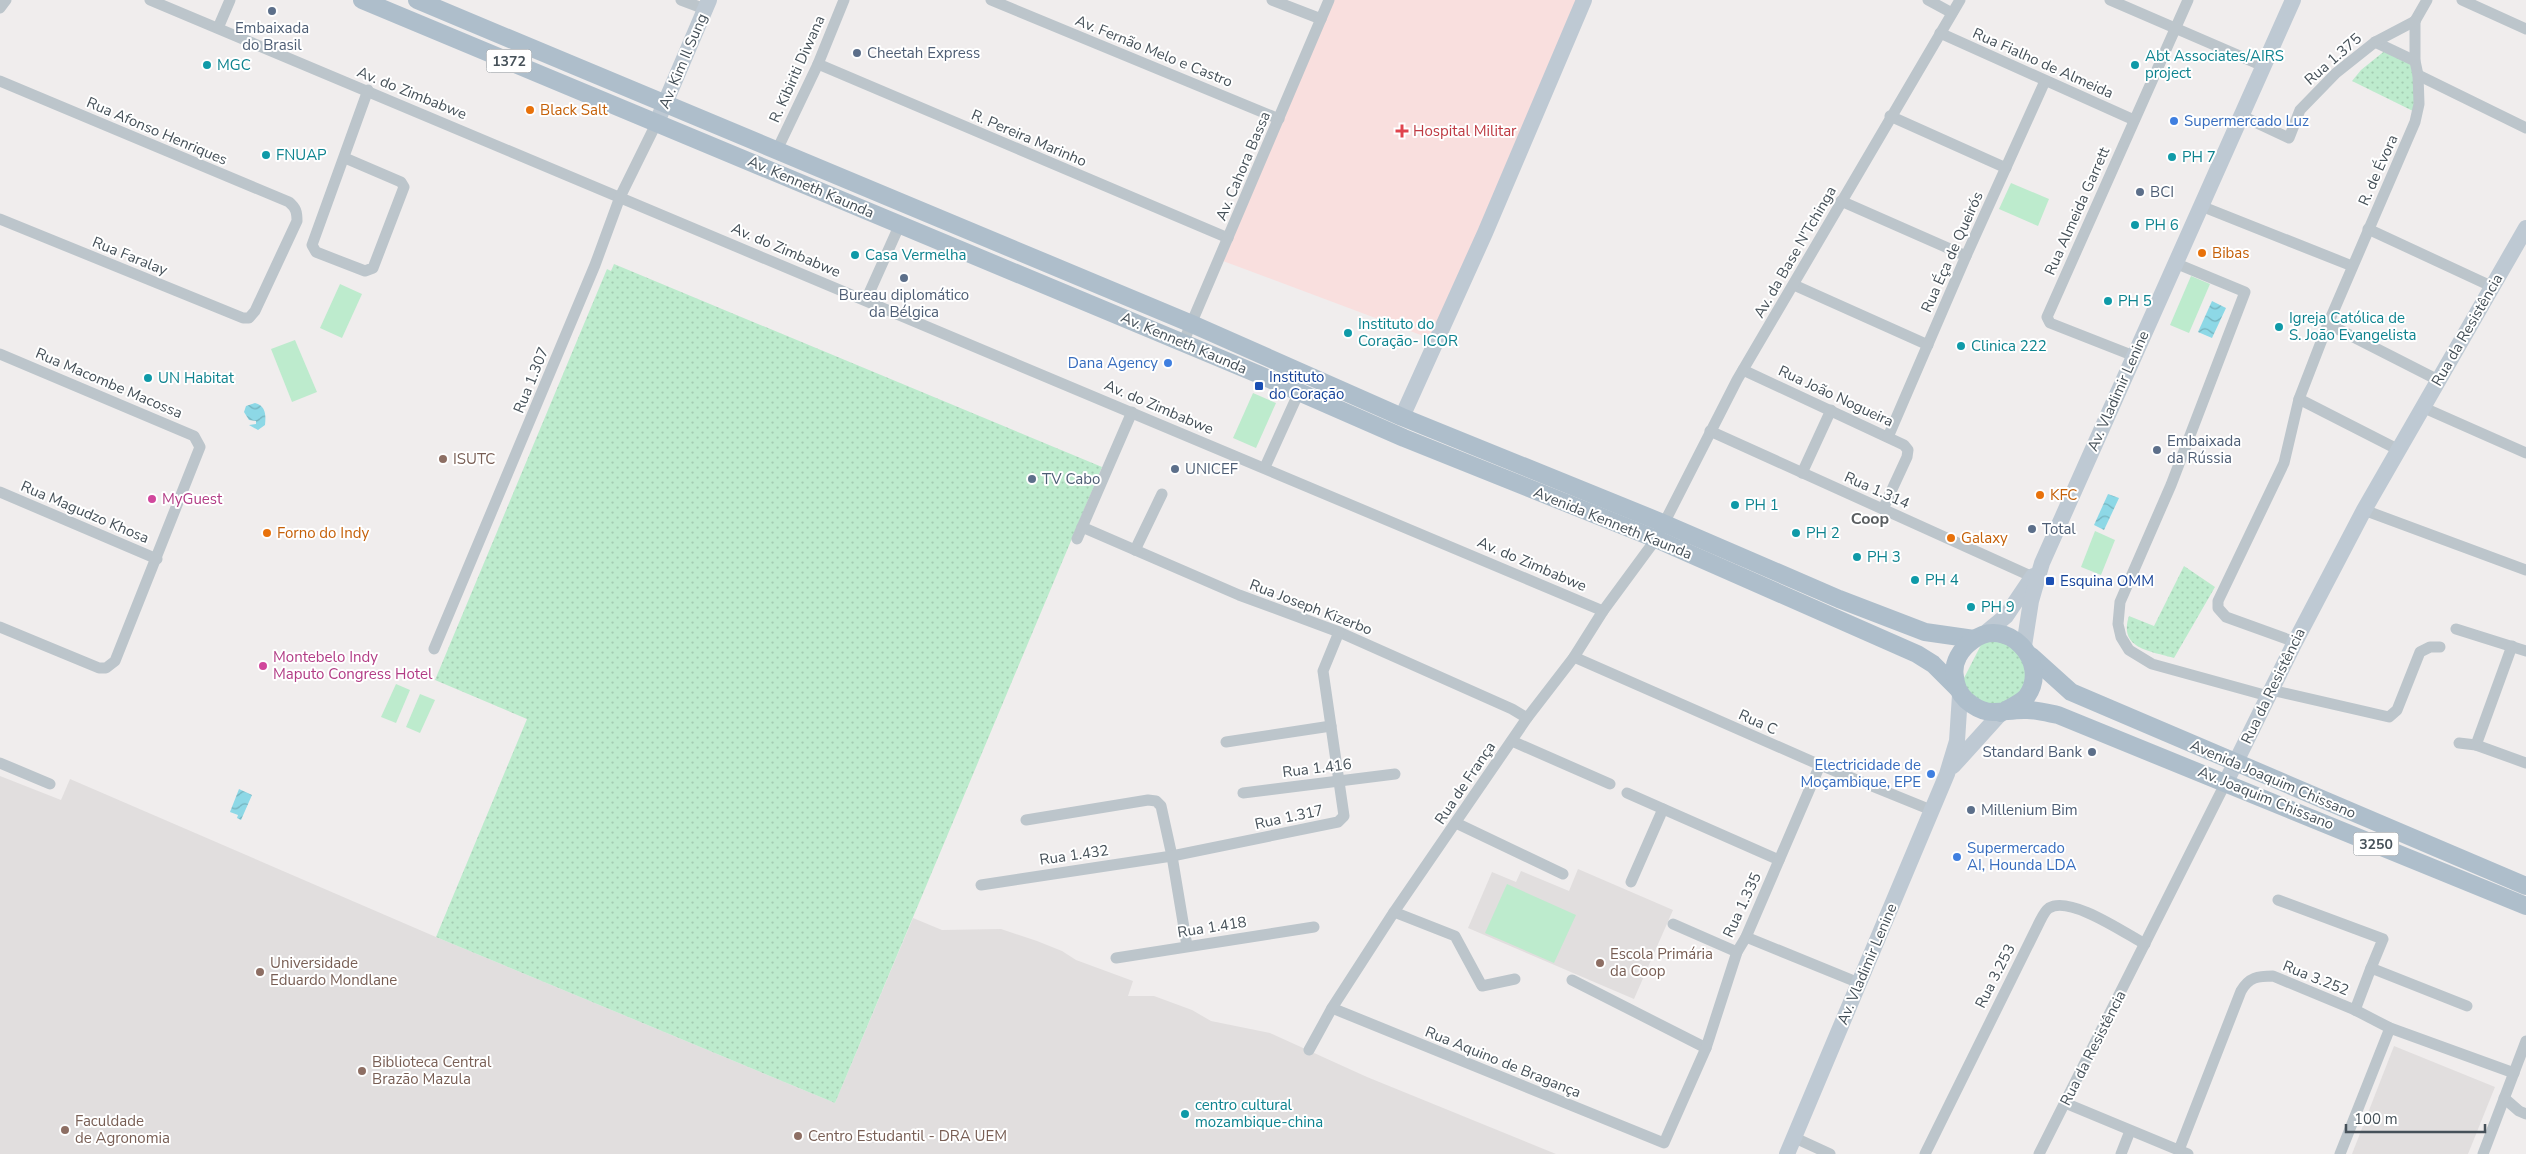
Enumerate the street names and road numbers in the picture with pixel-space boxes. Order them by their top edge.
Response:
street label: Av. Kim Il Sung [654,10,712,112]
street label: Av. Fernão Melo e Castro [1072,10,1236,92]
street label: R. Kibiriti Diwana [764,12,830,126]
street label: Rua Fialho de Almeida [1969,23,2117,103]
street label: Rua 1.375 [2300,29,2366,89]
road number: 1372 [486,49,532,72]
street label: Av. do Zimbabwe [354,62,470,124]
street label: Rua Afonso Henriques [83,92,231,170]
street label: R. Pereira Marinho [968,105,1090,171]
street label: Av. Cahora Bassa [1211,108,1275,224]
street label: R. de Évora [2353,131,2403,209]
street label: Rua Almeida Garrett [2040,143,2115,278]
street label: Av. Kenneth Kaunda [745,151,877,223]
street label: Av. da Base N'Tchinga [1749,182,1841,322]
street label: Rua Éça de Queirós [1916,188,1988,316]
street label: Av. do Zimbabwe [728,218,844,282]
street label: Rua Faralay [89,232,171,280]
street label: Rua da Resistência [2427,270,2507,390]
street label: Av. Kenneth Kaunda [1118,307,1250,379]
street label: Av. Vladimir Lenine [2082,328,2154,454]
street label: Rua Macombe Macossa [32,343,186,423]
street label: Rua 1.307 [509,344,553,416]
street label: Rua João Nogueira [1775,361,1897,431]
street label: Av. do Zimbabwe [1101,375,1217,439]
street label: Rua 1.314 [1841,467,1913,513]
street label: Rua Magudzo Khosa [18,476,152,548]
street label: Avenida Kenneth Kaunda [1531,482,1695,564]
street label: Av. do Zimbabwe [1474,532,1590,596]
street label: Rua Joseph Kizerbo [1247,574,1375,640]
street label: Rua da Resistência [2236,625,2310,747]
street label: Rua C [1735,705,1781,739]
street label: Avenida Joaquim Chissano [2187,735,2359,823]
street label: Rua de França [1430,738,1500,828]
street label: Rua 1.416 [1281,754,1353,782]
street label: Av. Joaquim Chissano [2195,762,2337,834]
street label: Rua 1.317 [1253,800,1325,834]
road number: 3250 [2354,832,2398,856]
street label: Rua 1.432 [1038,840,1110,870]
street label: Rua 1.335 [1718,869,1766,941]
street label: Av. Vladimir Lenine [1832,900,1902,1028]
street label: Rua 1.418 [1176,912,1248,942]
street label: Rua 3.253 [1970,940,2020,1012]
street label: Rua 3.252 [2280,956,2352,1000]
street label: Rua da Resistência [2055,987,2131,1109]
street label: Rua Aquino de Bragança [1422,1022,1584,1102]

